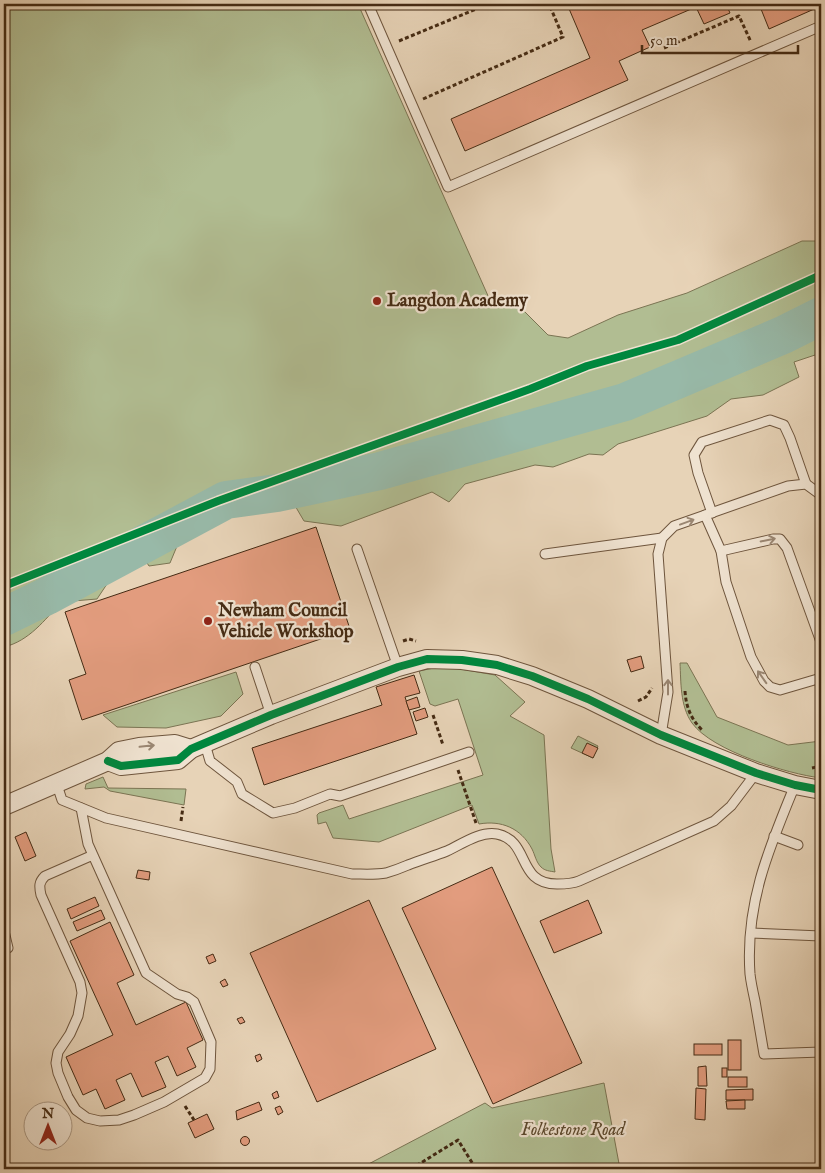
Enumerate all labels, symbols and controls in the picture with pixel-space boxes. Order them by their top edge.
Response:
scale bar [642,22,799,54]
text: 50 m [650,31,678,50]
place label: Langdon Academy [387,290,529,313]
marker: Langdon Academy [371,295,383,307]
one-way arrow [679,517,694,526]
one-way arrow [760,535,776,545]
place label: Newham Council Vehicle Workshop [217,600,354,644]
marker: Newham Council Vehicle Workshop [202,615,214,627]
one-way arrow [757,670,767,684]
one-way arrow [663,679,673,695]
one-way arrow [139,741,155,751]
north arrow [22,1100,72,1150]
text: N [41,1105,54,1123]
park label: Folkestone Road [521,1119,627,1142]

